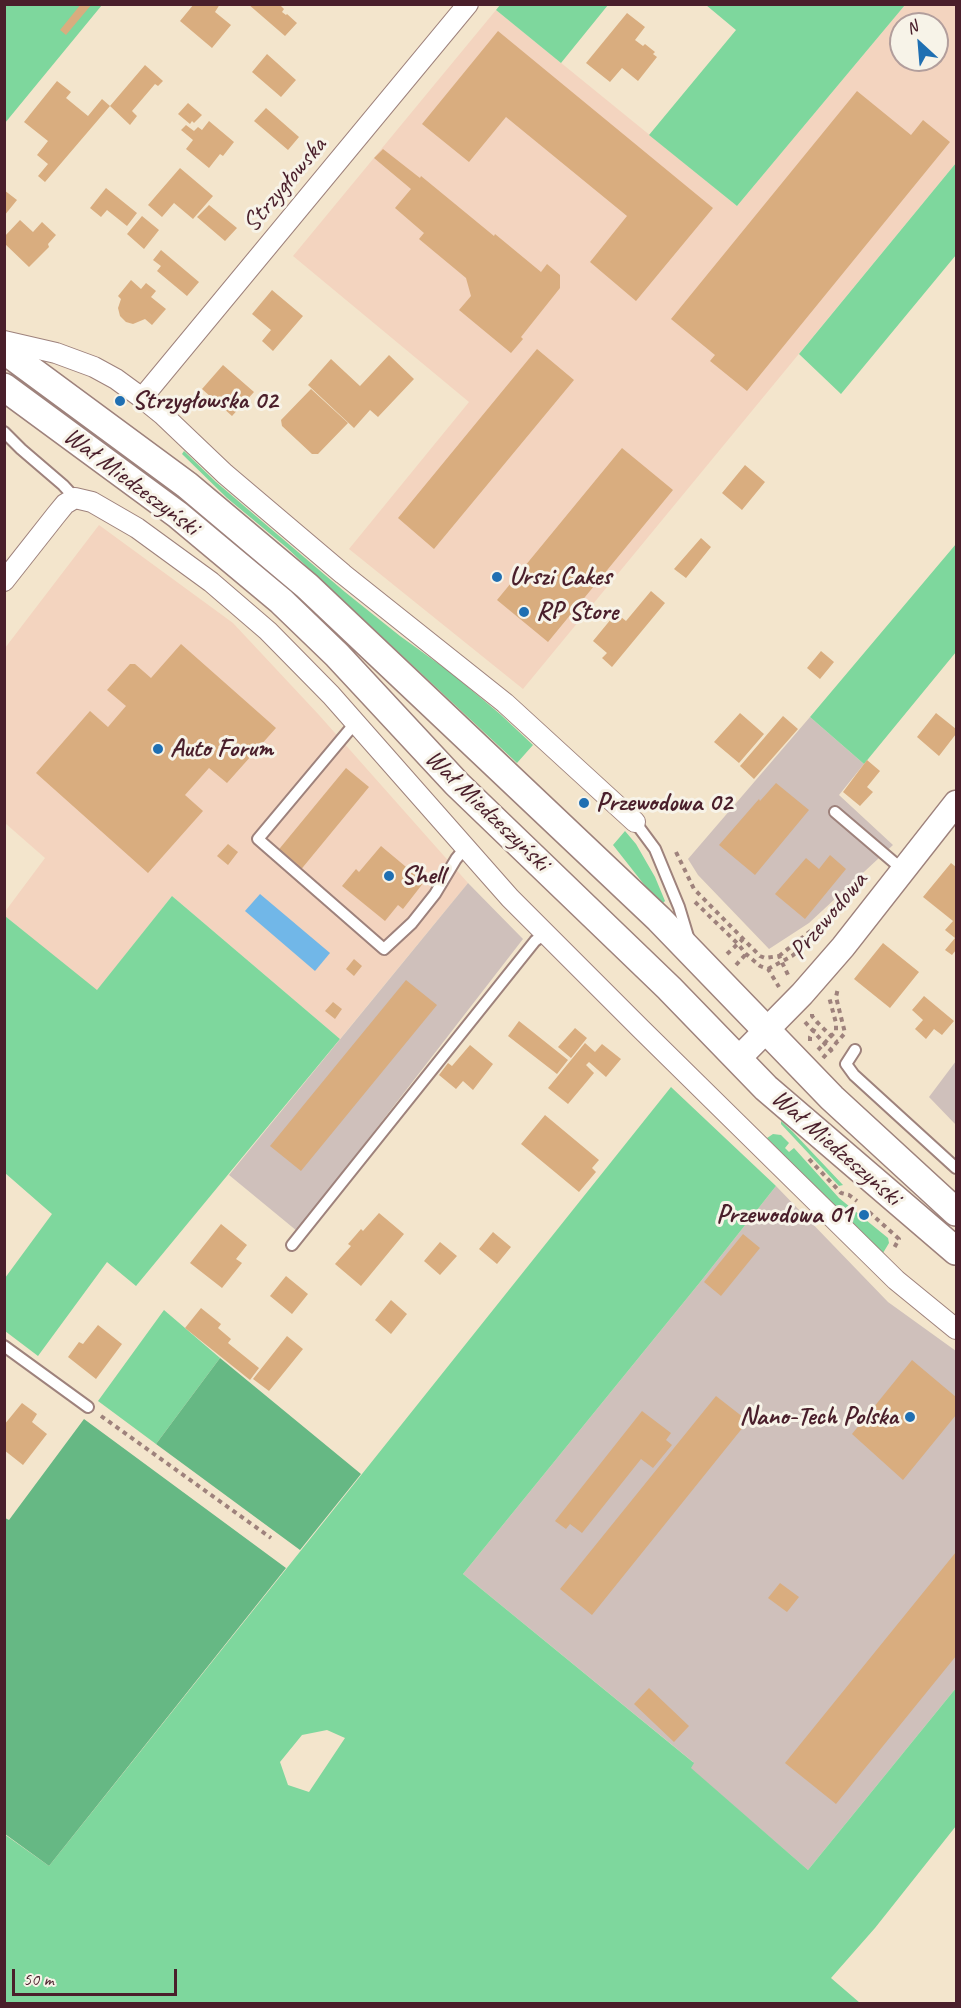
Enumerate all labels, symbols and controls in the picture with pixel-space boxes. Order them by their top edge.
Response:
north arrow [889,12,949,72]
text: N [903,16,921,39]
street label: Strzygłowska [236,131,334,239]
place label: Strzygłowska 02 [132,385,277,417]
marker: Strzygłowska 02 [113,394,127,408]
street label: Wał Miedzeszyński [57,421,205,543]
place label: Urszi Cakes [509,561,611,593]
marker: Urszi Cakes [490,570,504,584]
place label: RP Store [536,596,618,628]
marker: RP Store [517,605,531,619]
place label: Auto Forum [170,733,273,765]
marker: Auto Forum [151,742,165,756]
street label: Wał Miedzeszyński [418,743,556,879]
place label: Przewodowa 02 [596,787,732,819]
marker: Przewodowa 02 [577,796,591,810]
place label: Shell [401,860,445,892]
street label: Przewodowa [783,866,875,966]
marker: Shell [382,869,396,883]
street label: Wał Miedzeszyński [765,1083,907,1213]
place label: Przewodowa 01 [716,1199,852,1231]
marker: Przewodowa 01 [857,1208,871,1222]
place label: Nano-Tech Polska [740,1401,898,1433]
marker: Nano-Tech Polska [903,1410,917,1424]
scale bar [15,1957,180,1995]
text: 50 m [23,1968,54,1990]

